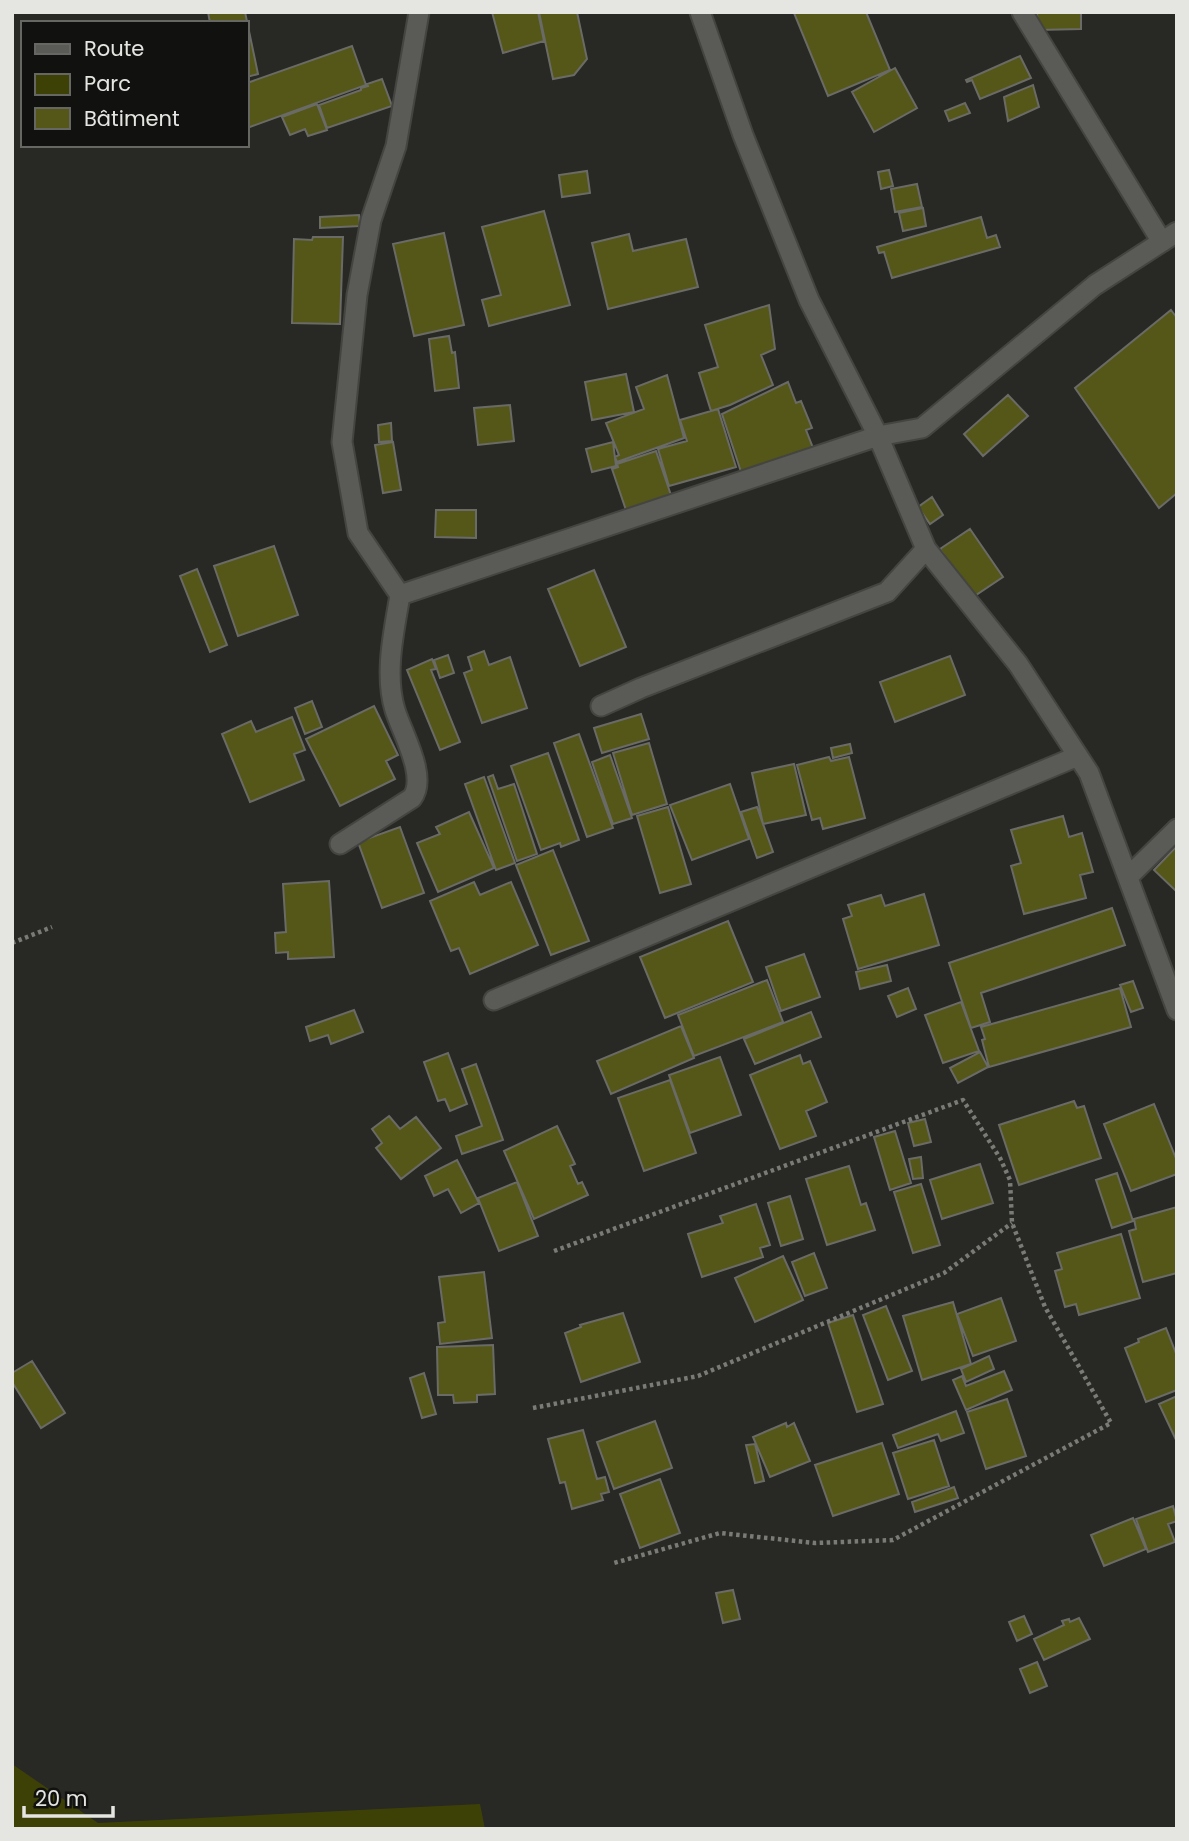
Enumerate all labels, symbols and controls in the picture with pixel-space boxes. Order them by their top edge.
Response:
legend [21,21,248,147]
text: Route [84,34,144,63]
text: Parc [84,69,131,98]
text: Bâtiment [84,104,180,133]
scale bar [24,1774,114,1818]
text: 20 m [35,1784,88,1813]

